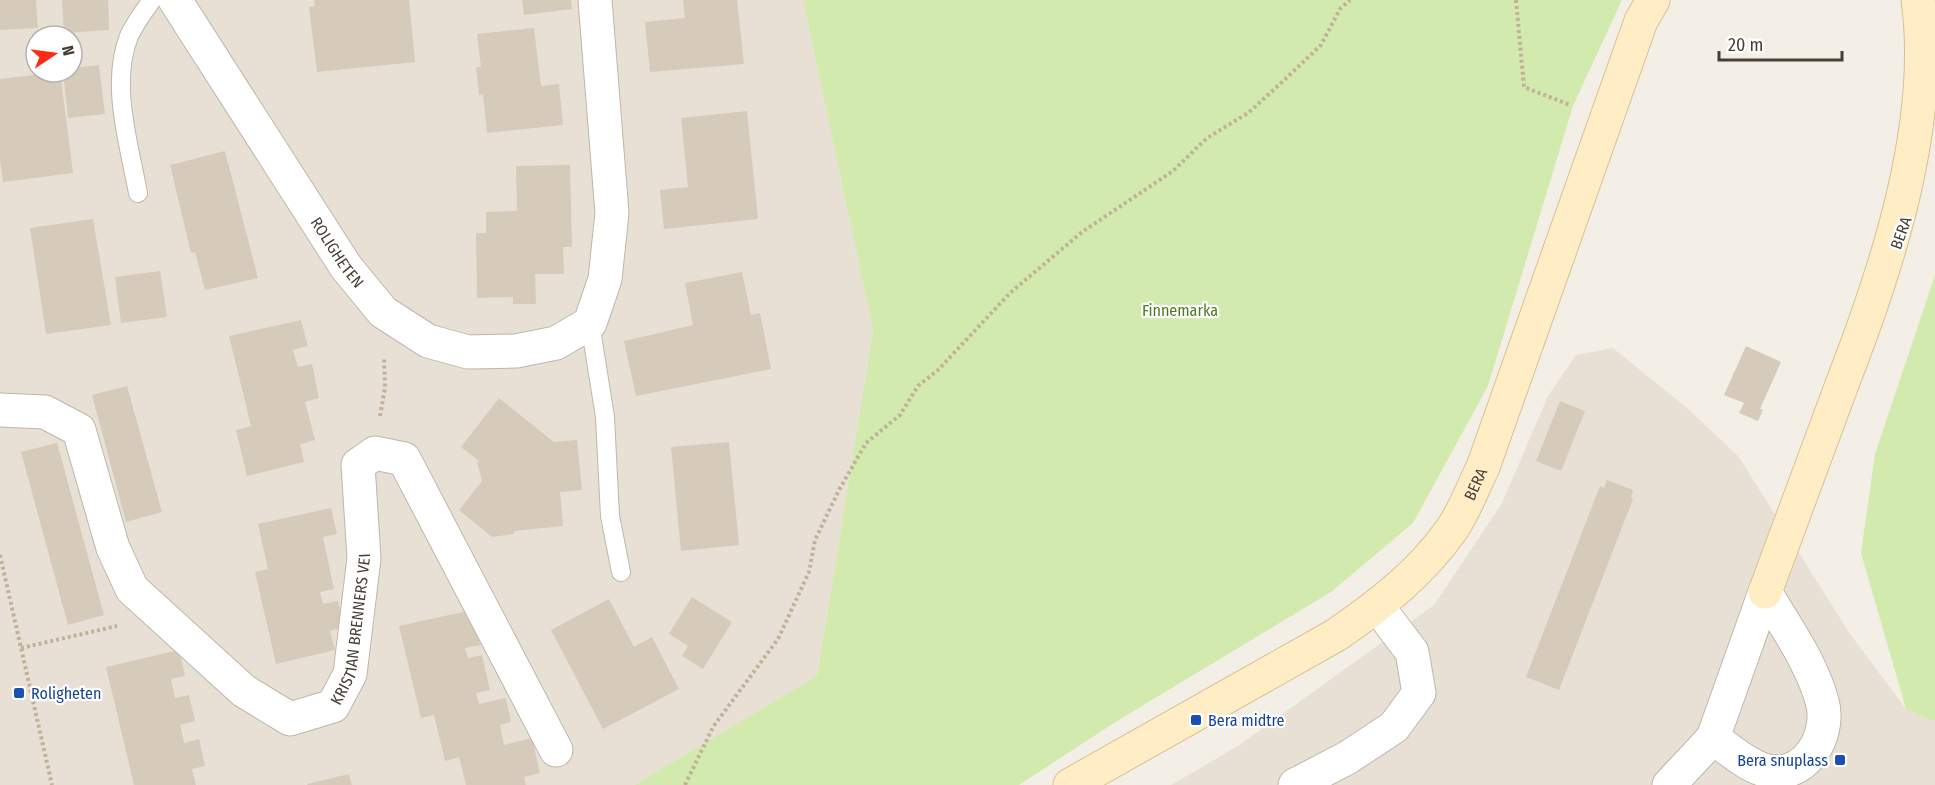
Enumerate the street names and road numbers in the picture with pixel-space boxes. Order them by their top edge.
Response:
street label: ROLIGHETEN [307,213,368,291]
street label: BERA [1886,214,1916,252]
street label: BERA [1460,464,1491,503]
street label: KRISTIAN BRENNERS VEI [326,553,373,708]

